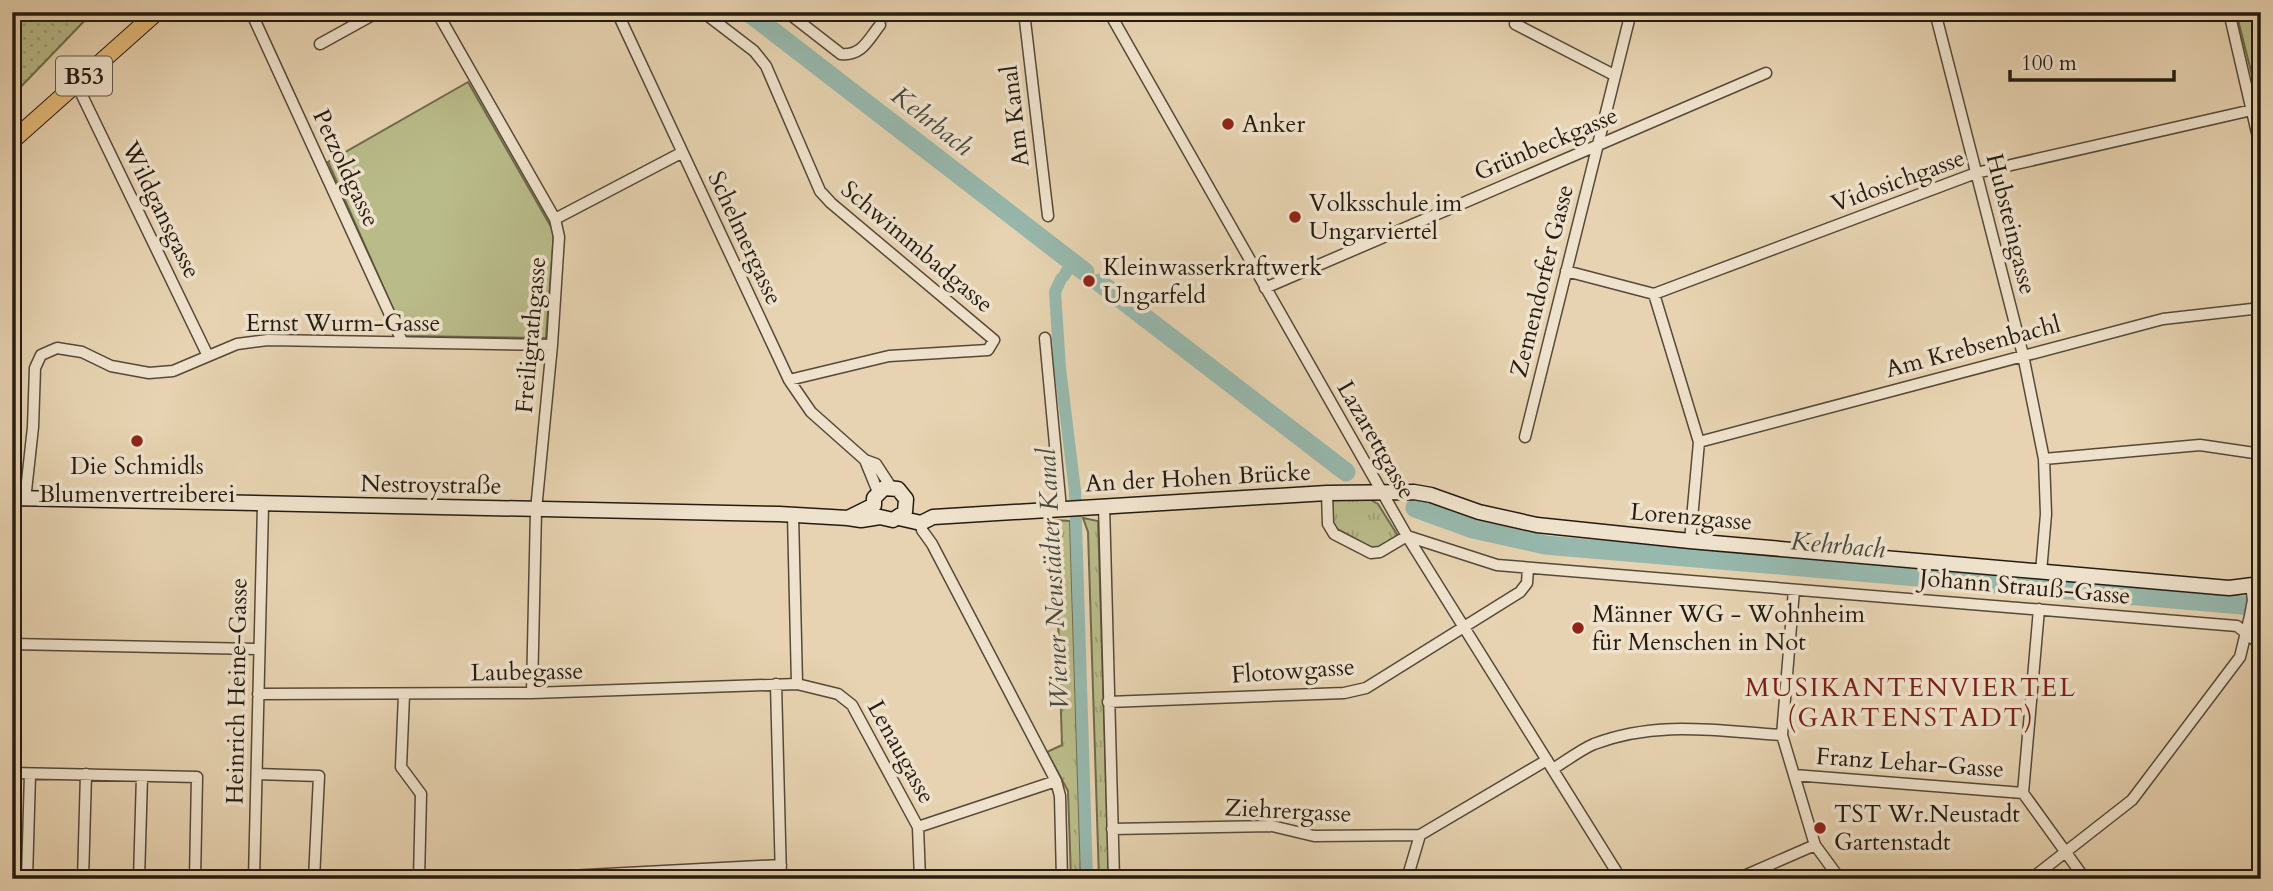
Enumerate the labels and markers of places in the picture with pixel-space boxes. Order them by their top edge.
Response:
place label: Anker [1242,108,1305,141]
marker: Anker [1220,116,1236,132]
place label: Volksschule im Ungarviertel [1309,187,1463,248]
marker: Volksschule im Ungarviertel [1287,209,1303,225]
place label: Kleinwasserkraftwerk Ungarfeld [1103,251,1322,312]
marker: Kleinwasserkraftwerk Ungarfeld [1081,273,1097,289]
marker: Die Schmidls Blumenvertreiberei [129,433,145,449]
place label: Die Schmidls Blumenvertreiberei [39,450,235,511]
place label: Männer WG - Wohnheim für Menschen in Not [1592,598,1866,659]
marker: Männer WG - Wohnheim für Menschen in Not [1570,620,1586,636]
place label: TST Wr.Neustadt Gartenstadt [1834,798,2020,859]
marker: TST Wr.Neustadt Gartenstadt [1812,820,1828,836]

